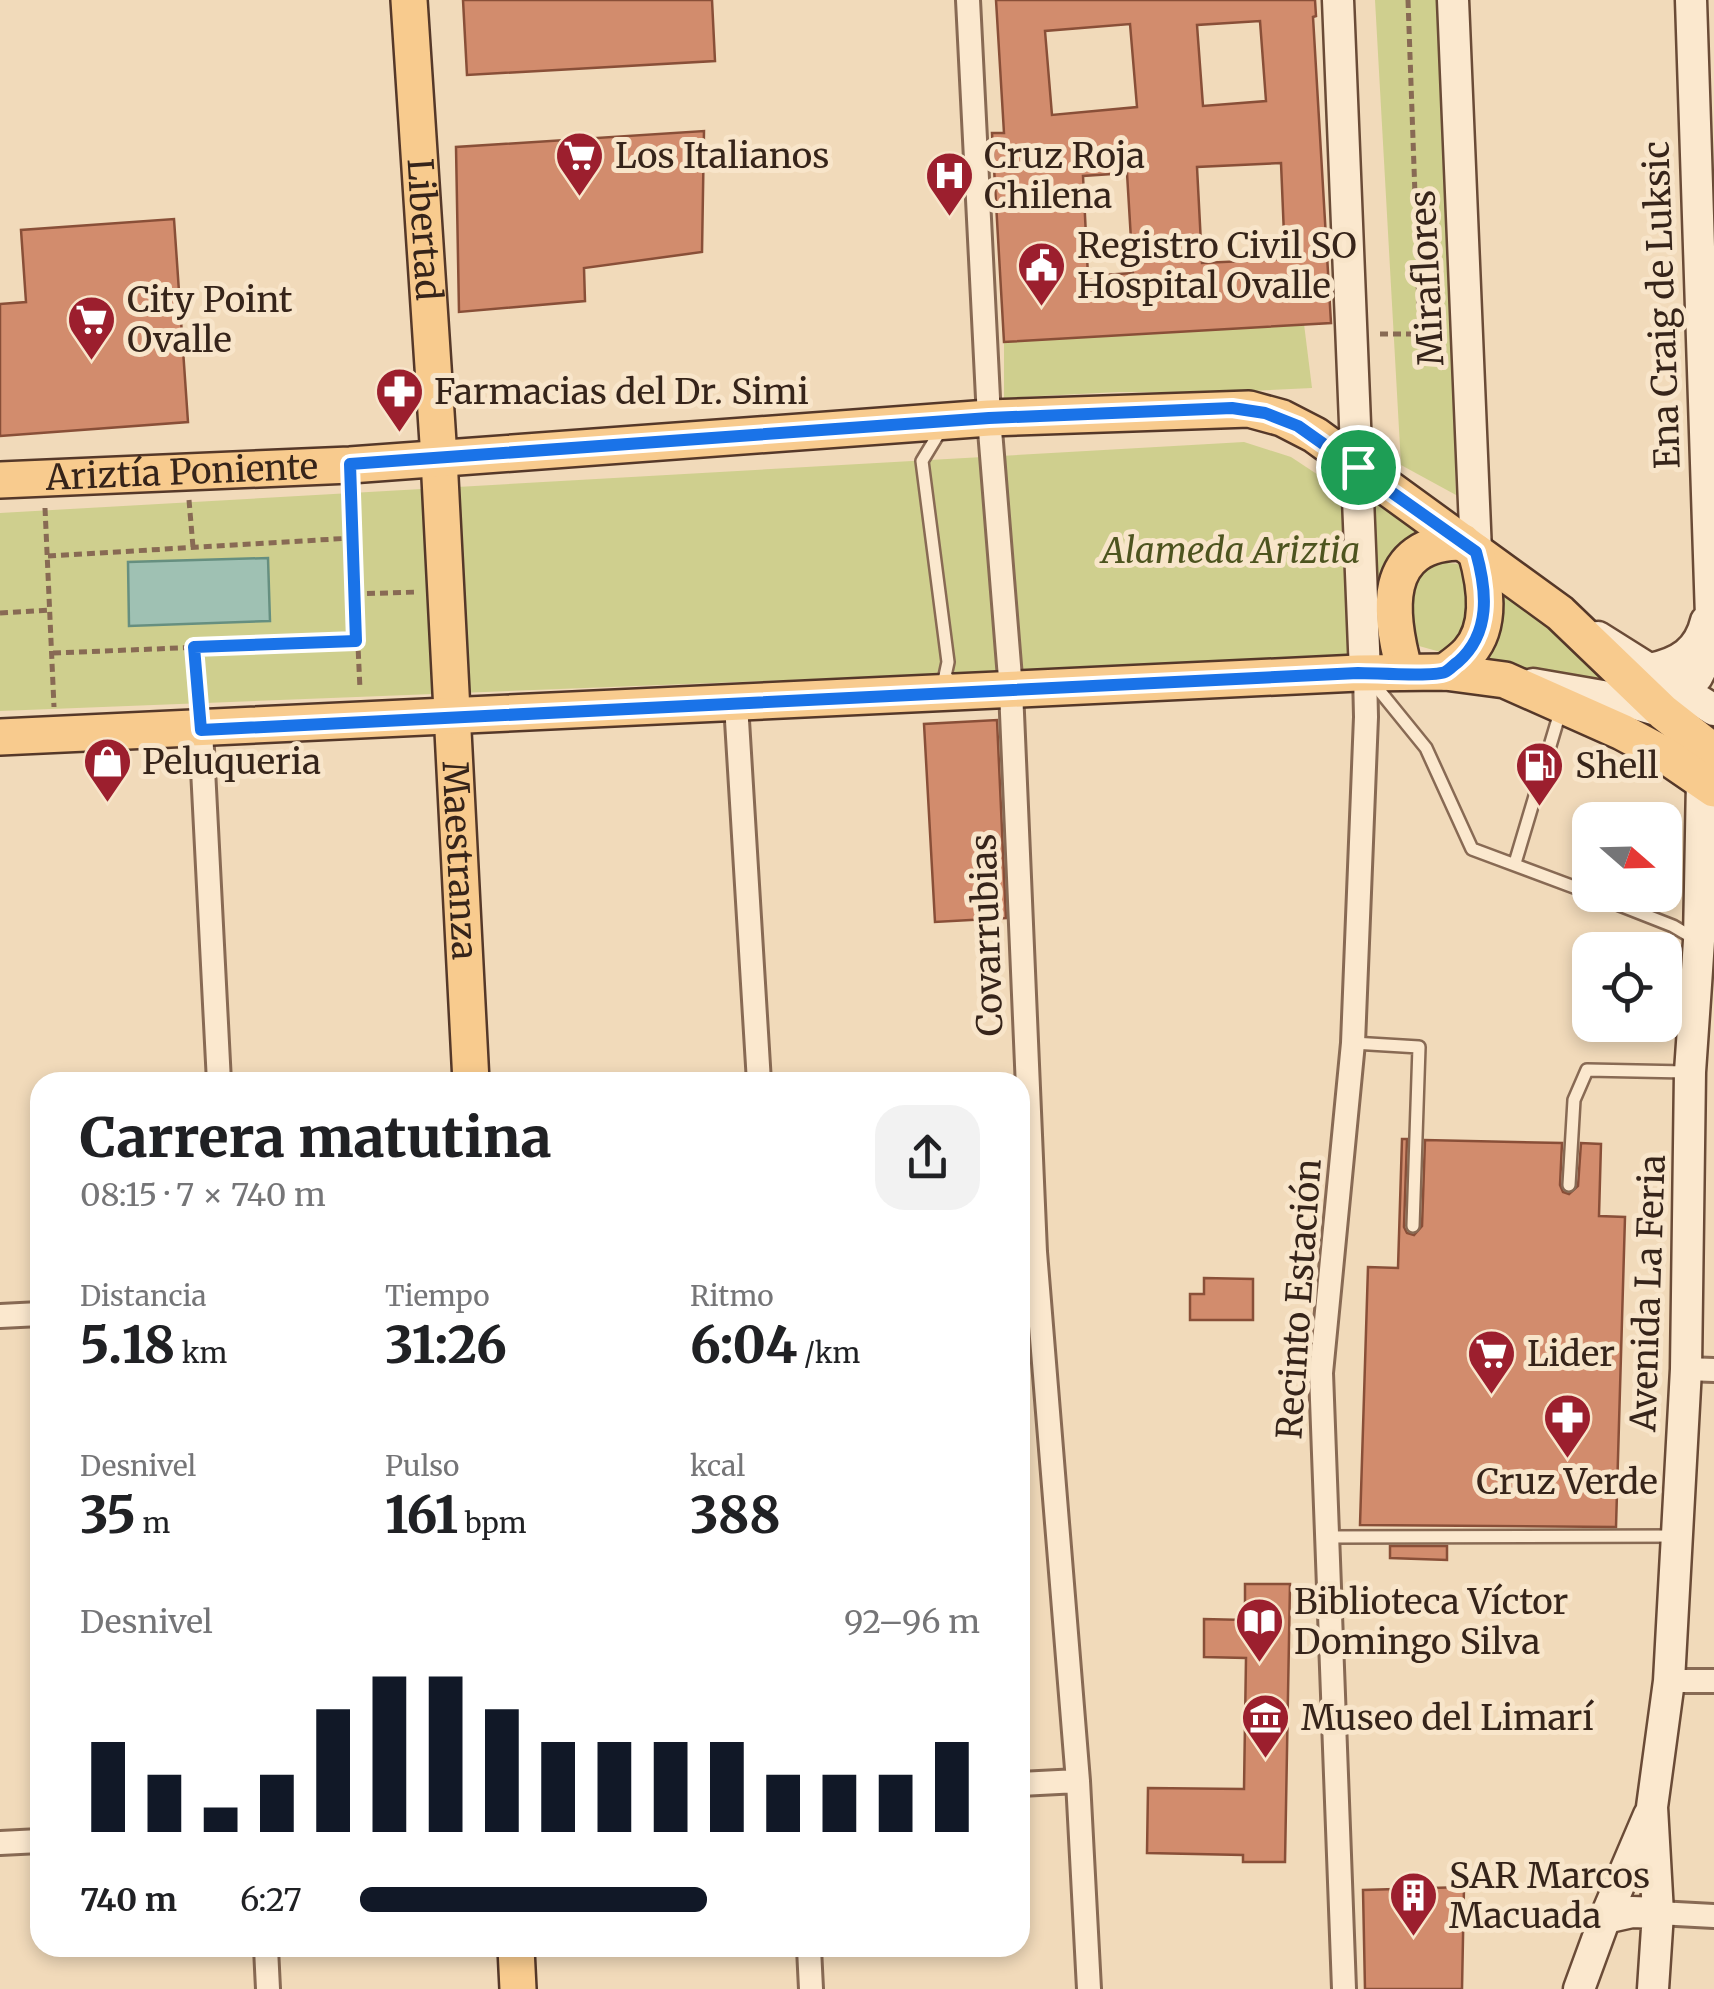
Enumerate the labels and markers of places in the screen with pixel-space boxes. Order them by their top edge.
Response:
supermarket icon: Los Italianos [554,130,606,198]
place label: Los Italianos [615,134,829,178]
place label: Cruz Roja Chilena [984,134,1145,218]
hospital icon: Cruz Roja Chilena [923,150,975,218]
place label: Registro Civil SO Hospital Ovalle [1077,224,1357,308]
public building icon: Registro Civil SO Hospital Ovalle [1016,240,1068,308]
place label: City Point Ovalle [127,278,293,362]
supermarket icon: City Point Ovalle [66,294,118,362]
pharmacy icon: Farmacias del Dr. Simi [373,366,425,434]
place label: Farmacias del Dr. Simi [434,370,809,414]
pin [1316,425,1401,510]
shop icon: Peluqueria [81,736,133,804]
place label: Peluqueria [142,740,321,784]
fuel station icon: Shell [1514,740,1566,808]
place label: Shell [1575,744,1659,788]
supermarket icon: Lider [1466,1328,1518,1396]
place label: Lider [1527,1332,1615,1376]
pharmacy icon: Cruz Verde [1541,1392,1593,1460]
place label: Cruz Verde [1476,1460,1658,1504]
place label: Biblioteca Víctor Domingo Silva [1294,1580,1568,1664]
library icon: Biblioteca Víctor Domingo Silva [1233,1596,1285,1664]
museum icon: Museo del Limarí [1240,1692,1292,1760]
place label: Museo del Limarí [1301,1696,1594,1740]
place label: SAR Marcos Macuada [1449,1854,1650,1938]
building icon: SAR Marcos Macuada [1388,1870,1440,1938]

